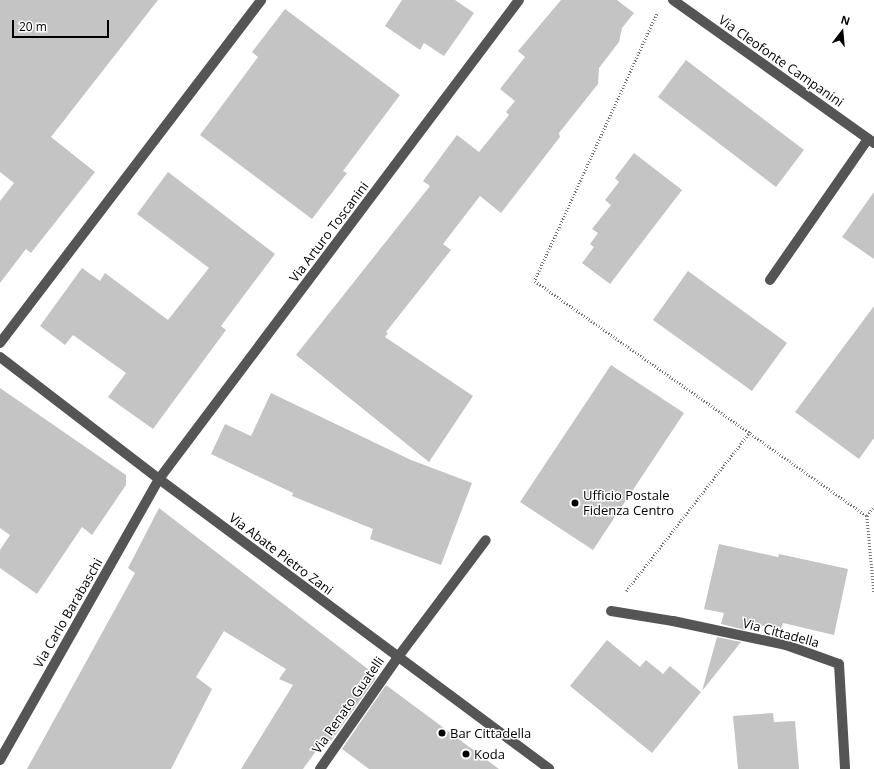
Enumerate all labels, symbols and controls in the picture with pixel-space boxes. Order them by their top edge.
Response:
scale bar [14,12,111,38]
street label: Via Cleofonte Campanini [716,12,846,110]
north arrow [822,12,862,52]
text: N [839,12,852,28]
text: 20 m [19,18,47,35]
street label: Via Arturo Toscanini [286,179,372,285]
place label: Ufficio Postale Fidenza Centro [583,488,674,519]
marker: Ufficio Postale Fidenza Centro [570,498,580,508]
street label: Via Abate Pietro Zani [226,510,336,598]
street label: Via Carlo Barabaschi [30,555,106,671]
street label: Via Cittadella [741,615,821,651]
street label: Via Renato Guatelli [309,654,387,756]
place label: Bar Cittadella [450,725,531,741]
marker: Bar Cittadella [437,728,447,738]
place label: Koda [474,746,505,762]
marker: Koda [461,749,471,759]

